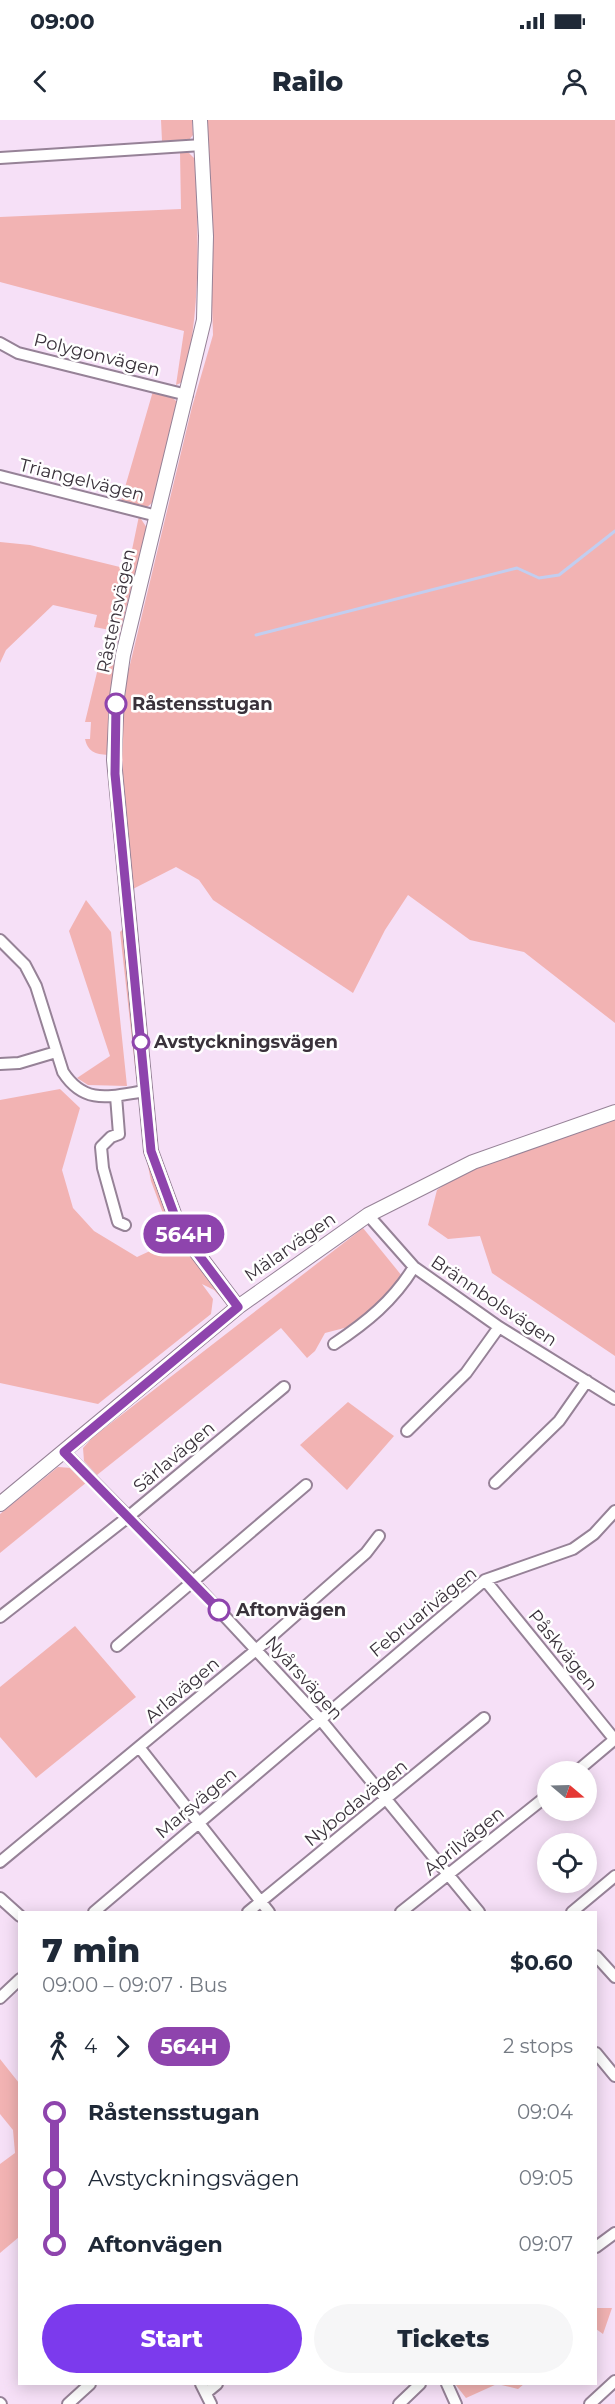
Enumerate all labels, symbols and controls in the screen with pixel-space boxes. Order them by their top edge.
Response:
text: 09:00 [30,8,95,35]
icon: back [24,65,57,98]
text: Railo [272,65,343,98]
icon: person [558,65,591,98]
street label: Polygonvägen [32,329,162,381]
street label: Triangelvägen [17,454,147,506]
street label: Råstensvägen [92,547,140,675]
marker: Råstensstugan [105,693,127,715]
place label: Råstensstugan [132,693,273,715]
place label: Avstyckningsvägen [153,1031,338,1053]
marker: Avstyckningsvägen [132,1033,150,1051]
street label: Mälarvägen [240,1208,340,1286]
line badge: 564H [142,1214,226,1254]
text: 564H [155,1222,213,1247]
street label: Brännbolsvägen [427,1251,561,1351]
street label: Särlavägen [129,1417,219,1497]
street label: Februarivägen [365,1562,481,1662]
marker: Aftonvägen [208,1599,230,1621]
place label: Aftonvägen [235,1599,346,1621]
street label: Påskvägen [524,1605,602,1695]
street label: Nyårsvägen [260,1631,348,1725]
street label: Arlavägen [140,1652,224,1728]
street label: Nybodavägen [300,1755,412,1851]
north arrow [537,1761,597,1821]
map controls [537,1761,597,1893]
street label: Marsvägen [151,1763,241,1843]
street label: Aprilvägen [419,1802,509,1880]
button: locate [537,1833,597,1893]
text: 7 min [42,1930,140,1970]
text: $0.60 [510,1949,573,1976]
text: 09:00 – 09:07 · Bus [42,1973,227,1997]
icon: walk [42,2030,75,2063]
icon: forward [106,2030,139,2063]
text: 4 [84,2034,97,2058]
text: 564H [160,2034,218,2059]
text: 2 stops [503,2034,573,2058]
text: Råstensstugan [88,2099,260,2126]
text: 09:04 [517,2100,573,2124]
text: Avstyckningsvägen [88,2165,300,2192]
text: 09:05 [519,2166,573,2190]
text: Aftonvägen [88,2231,223,2258]
text: 09:07 [518,2232,573,2256]
button: Start [42,2304,302,2373]
button: Tickets [314,2304,573,2373]

